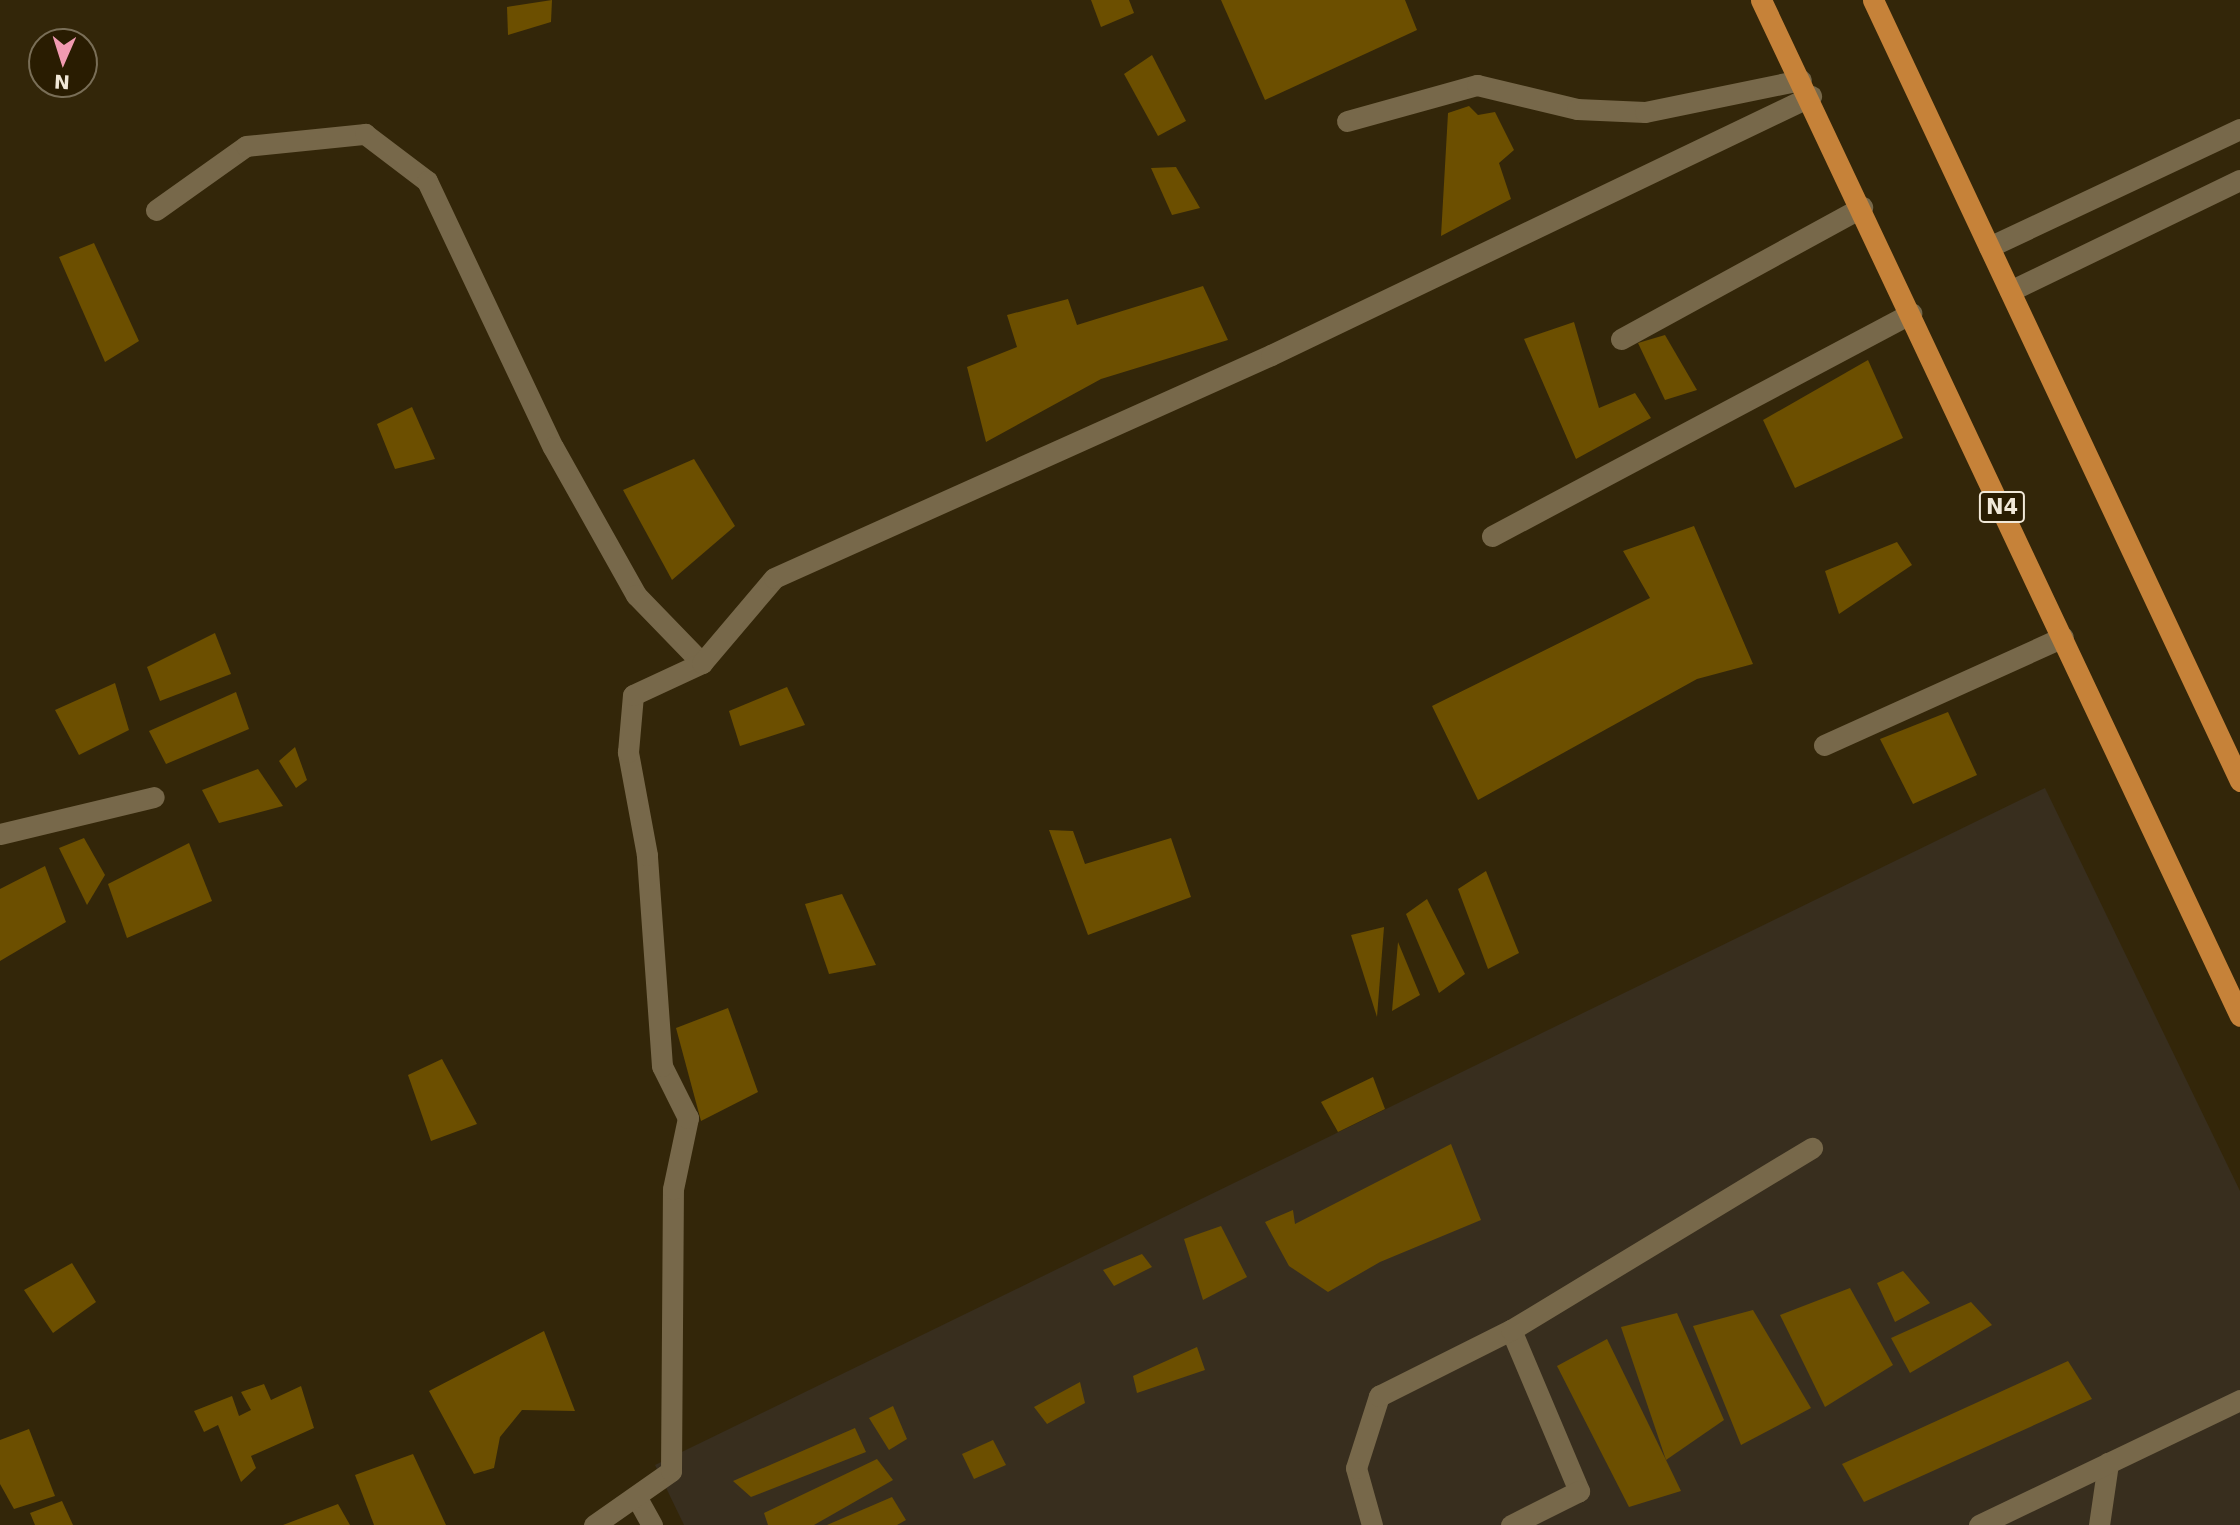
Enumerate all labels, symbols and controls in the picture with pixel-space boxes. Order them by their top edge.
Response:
north arrow [28,28,98,98]
text: N [53,71,71,93]
road number: N4 [1978,490,2026,524]

